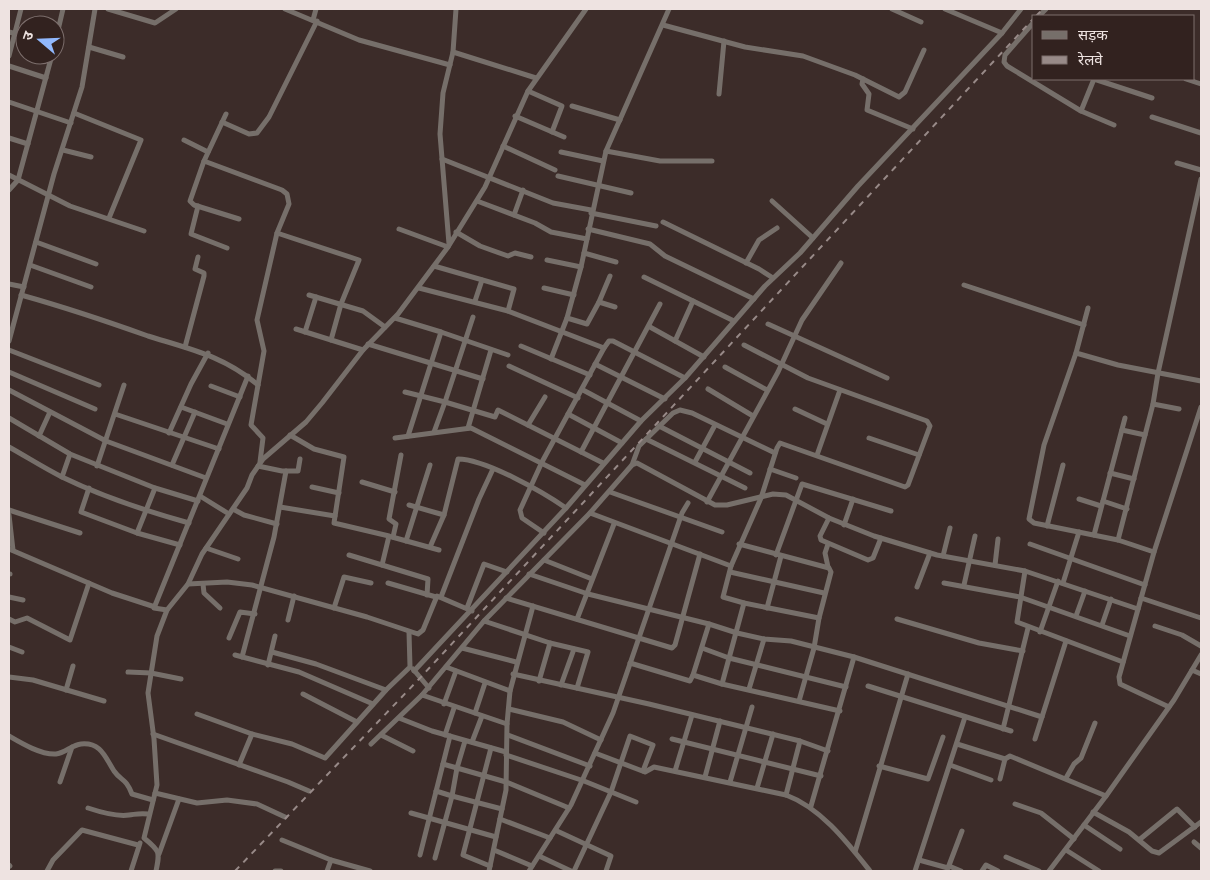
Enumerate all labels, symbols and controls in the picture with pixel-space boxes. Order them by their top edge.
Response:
north arrow [15,15,65,65]
legend [1032,15,1195,80]
text: सड़क [1078,25,1108,46]
text: उ [18,28,40,43]
text: रेलवे [1077,50,1103,71]

